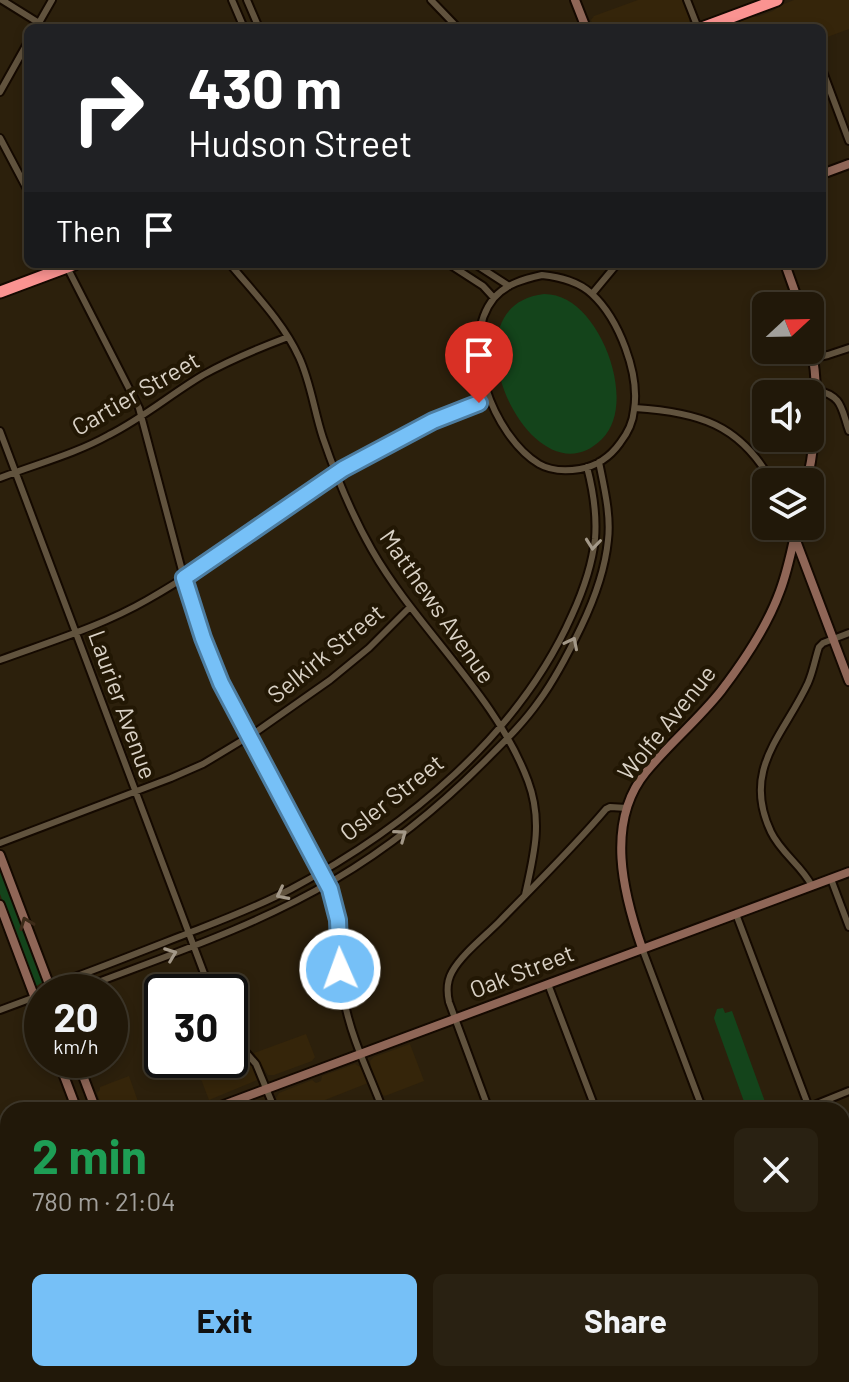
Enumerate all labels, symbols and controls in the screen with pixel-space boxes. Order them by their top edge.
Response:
text: 430 m [188,53,342,120]
icon: right [56,56,160,160]
text: Hudson Street [188,121,412,164]
icon: arrive [137,208,181,252]
text: Then [56,212,121,248]
north arrow [752,292,824,364]
map controls [752,292,824,540]
pin [445,321,513,403]
icon: arrive [457,333,501,377]
street label: Cartier Street [66,345,204,441]
button: sound [752,380,824,452]
button: layers [752,468,824,540]
street label: Matthews Avenue [374,524,502,689]
one-way arrow [585,538,602,551]
street label: Selkirk Street [261,597,389,709]
street label: Laurier Avenue [83,626,164,783]
one-way arrow [563,637,578,652]
street label: Wolfe Avenue [611,659,721,785]
street label: Osler Street [333,747,449,846]
one-way arrow [392,830,406,845]
one-way arrow [276,884,291,899]
one-way arrow [19,917,36,931]
position arrow [298,927,382,1011]
street label: Oak Street [465,937,578,1004]
one-way arrow [163,947,177,964]
speed limit sign: 30 [144,974,248,1078]
text: 20 [53,992,99,1040]
text: km/h [53,1034,99,1058]
text: 2 min [32,1126,147,1184]
button: close [734,1128,818,1212]
text: 780 m · 21:04 [32,1185,176,1216]
button: Exit [32,1274,417,1366]
button: Share [433,1274,818,1366]

